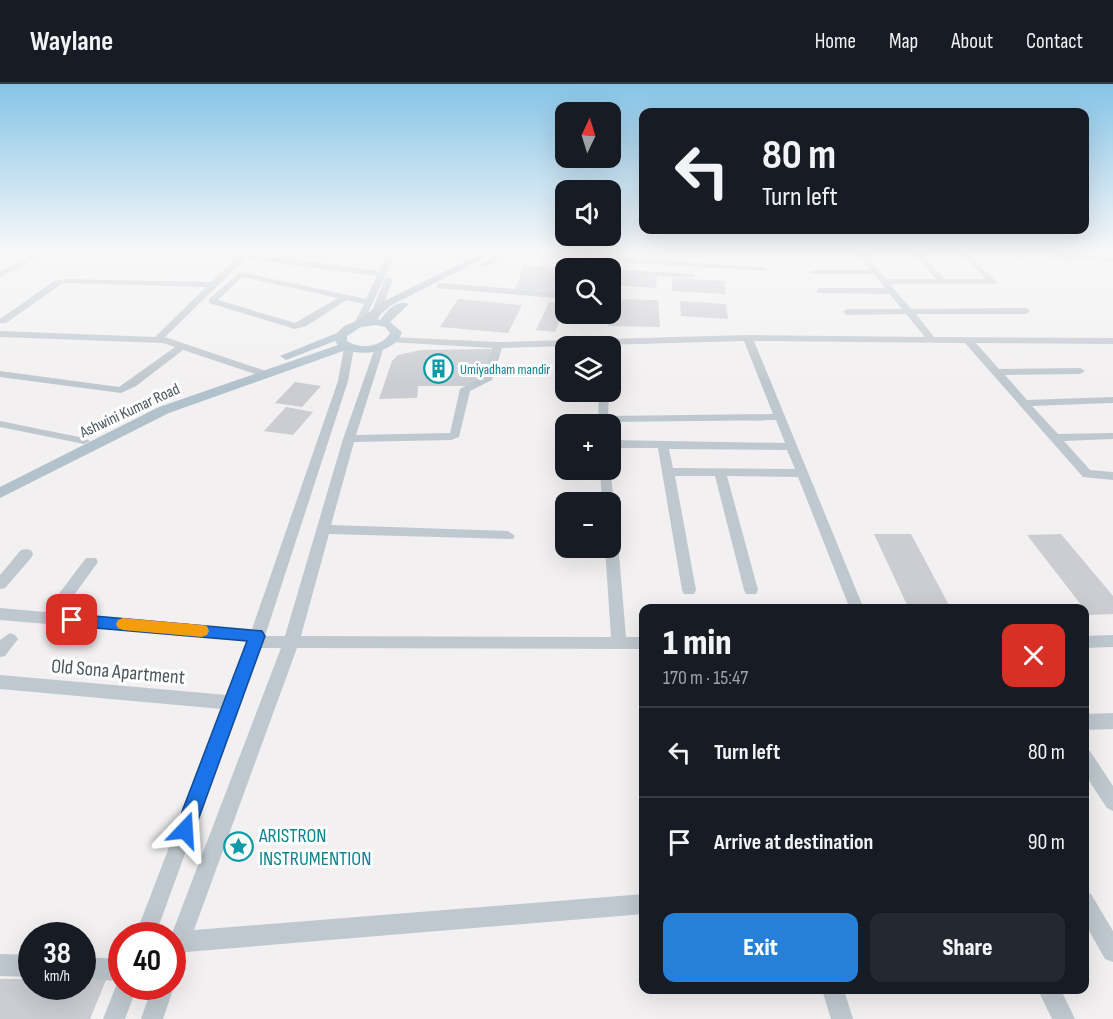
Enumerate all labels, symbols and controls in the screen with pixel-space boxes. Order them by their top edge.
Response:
text: Waylane [30,25,113,58]
text: Home [815,29,856,54]
text: Map [889,29,918,54]
text: About [951,29,993,54]
text: Contact [1026,29,1083,54]
north arrow [555,102,621,168]
map controls [555,102,621,558]
text: 80 m [762,130,836,181]
icon: left [663,132,741,210]
button: sound [555,180,621,246]
text: Turn left [762,181,838,213]
button: search [555,258,621,324]
button: layers [555,336,621,402]
building icon: Umiyadham mandir [423,353,455,385]
place label: Umiyadham mandir [460,361,550,378]
street label: Ashwini Kumar Road [76,380,183,443]
button: + [555,414,621,480]
button: − [555,492,621,558]
pin [46,594,97,645]
icon: arrive [55,603,88,636]
text: 1 min [663,622,731,665]
button: close [1002,624,1065,687]
street label: Old Sona Apartment [50,654,186,690]
text: 170 m · 15:47 [663,666,748,690]
icon: left [663,736,696,769]
text: Turn left [714,739,780,766]
text: 80 m [1028,739,1065,766]
position arrow [153,798,217,862]
place label: ARISTRON INSTRUMENTION [258,824,371,871]
icon: arrive [663,826,696,859]
text: Arrive at destination [714,829,873,856]
text: 90 m [1028,829,1065,856]
place icon: ARISTRON INSTRUMENTION [222,831,254,863]
button: Exit [663,913,858,982]
button: Share [870,913,1065,982]
speed limit sign: 40 [108,922,186,1000]
text: 38 [43,936,71,972]
text: km/h [44,967,70,986]

